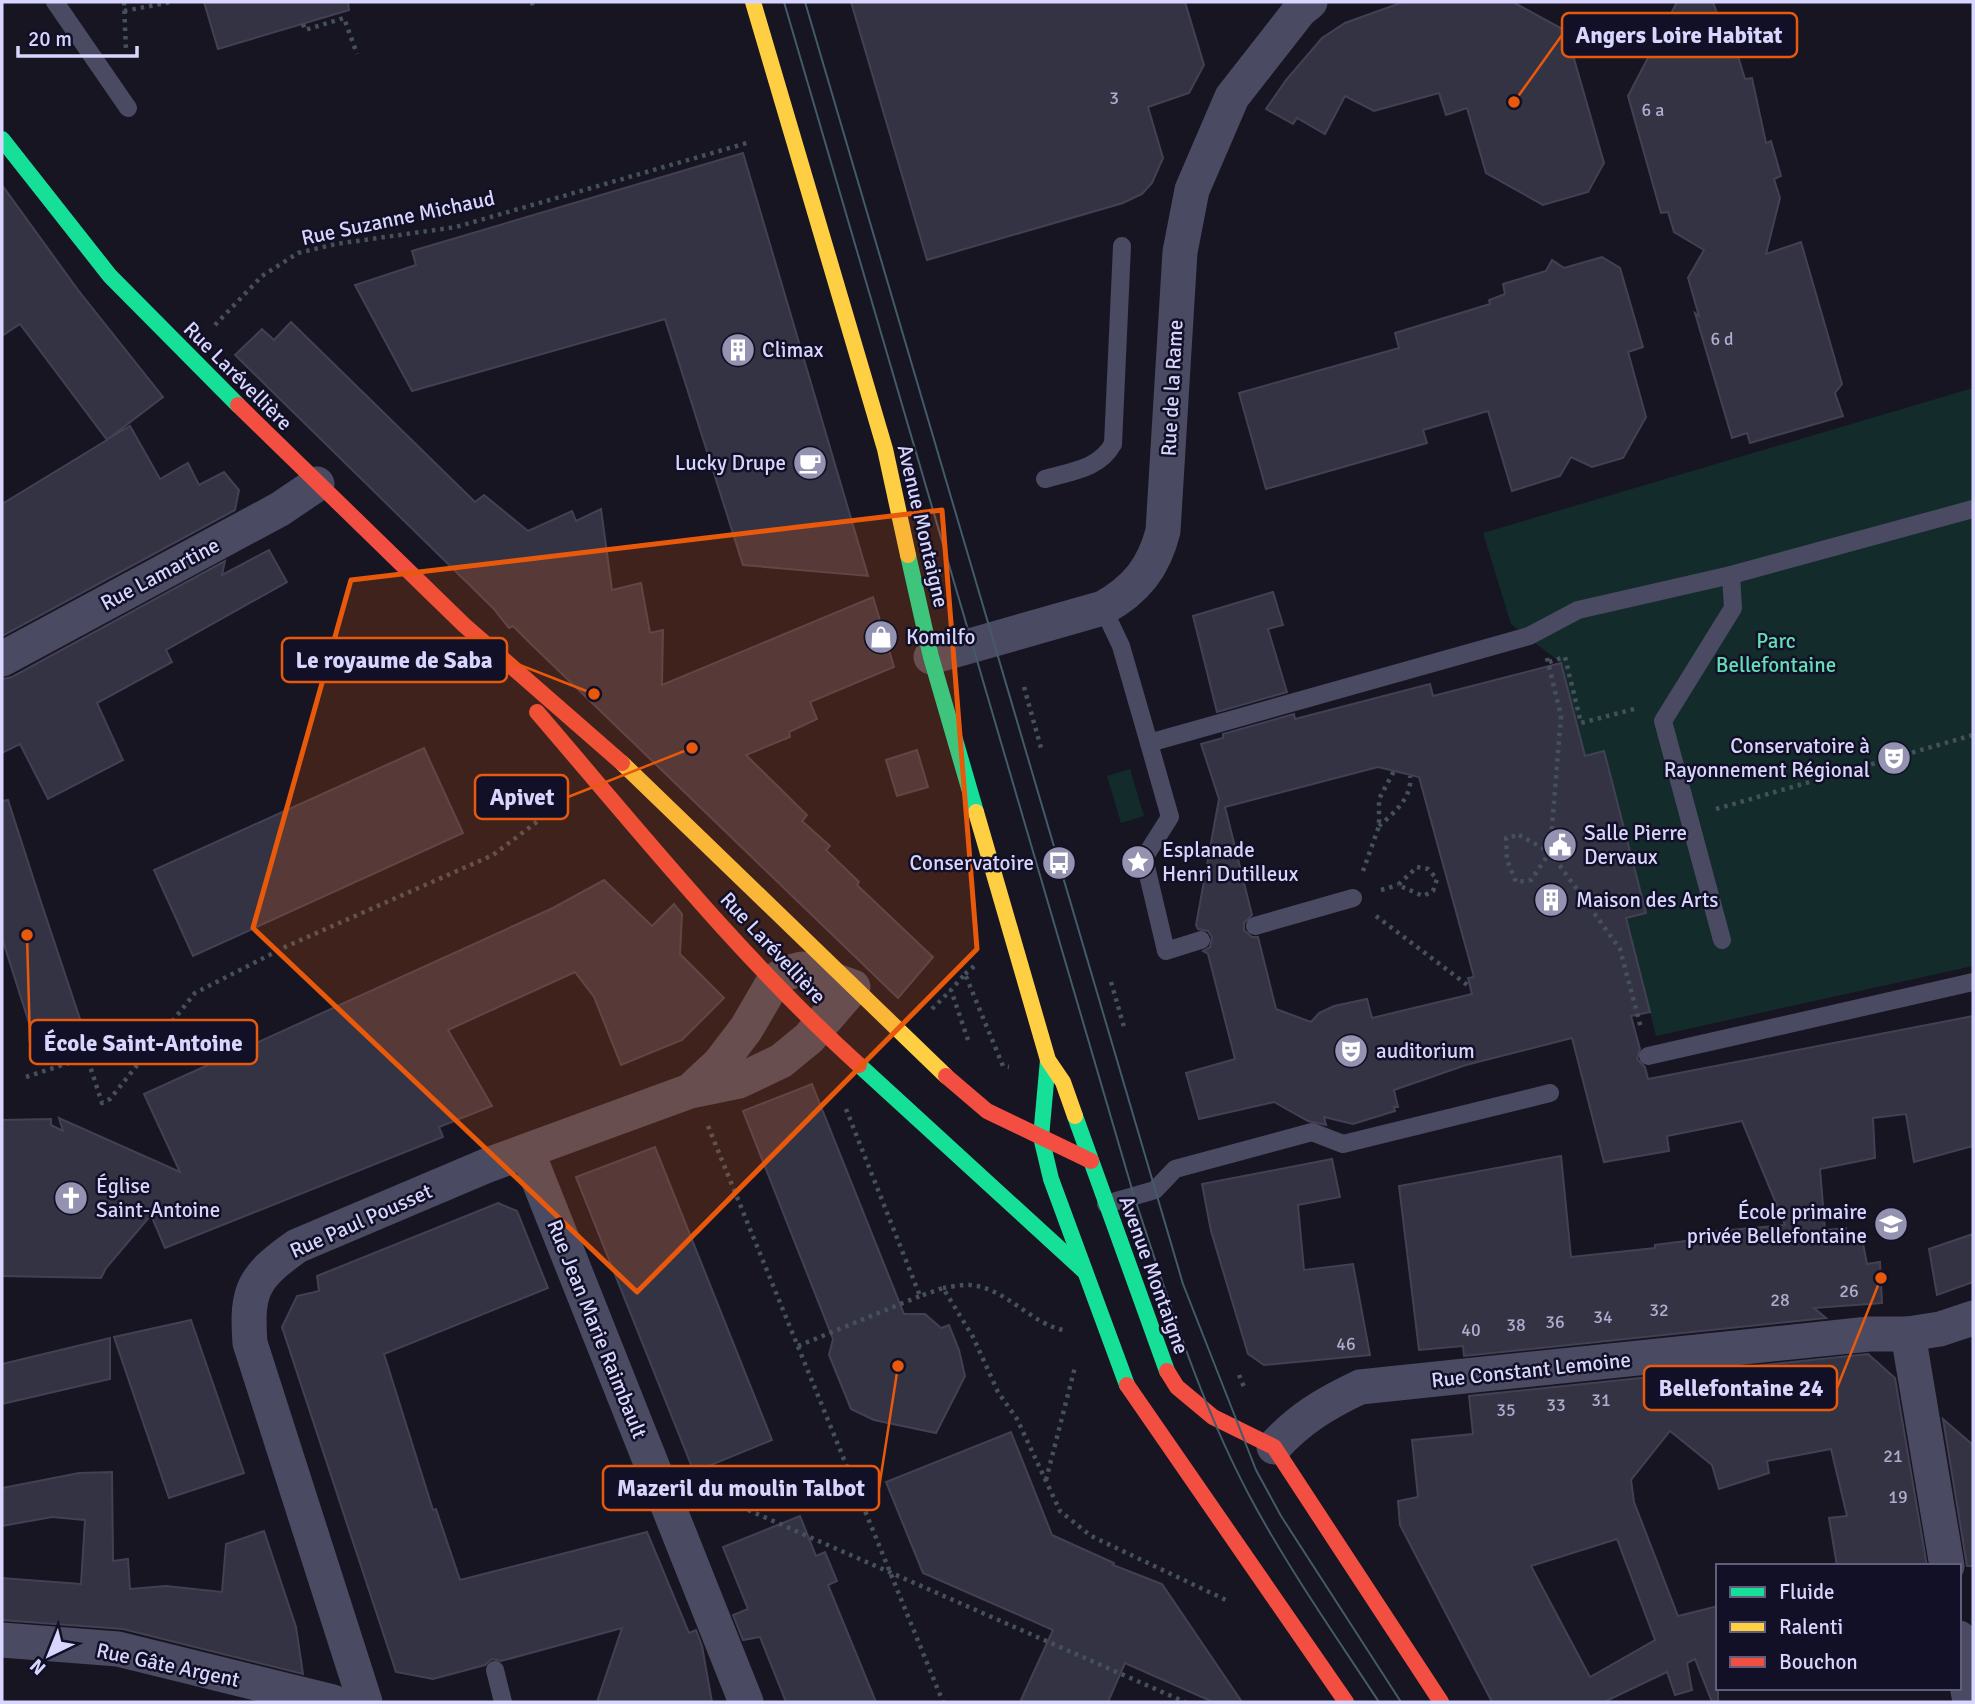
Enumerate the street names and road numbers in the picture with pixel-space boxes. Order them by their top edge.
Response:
street label: Rue Suzanne Michaud [299,185,497,251]
street label: Rue Larévellière [178,316,298,436]
street label: Rue de la Rame [1155,319,1189,457]
street label: Avenue Montaigne [892,442,954,610]
street label: Rue Lamartine [96,532,224,616]
street label: Rue Larévellière [715,887,831,1009]
street label: Rue Paul Pousset [286,1178,436,1264]
street label: Avenue Montaigne [1113,1192,1195,1358]
street label: Rue Jean Marie Raimbault [541,1216,653,1442]
street label: Rue Constant Lemoine [1430,1347,1632,1393]
street label: Rue Gâte Argent [94,1637,242,1693]

